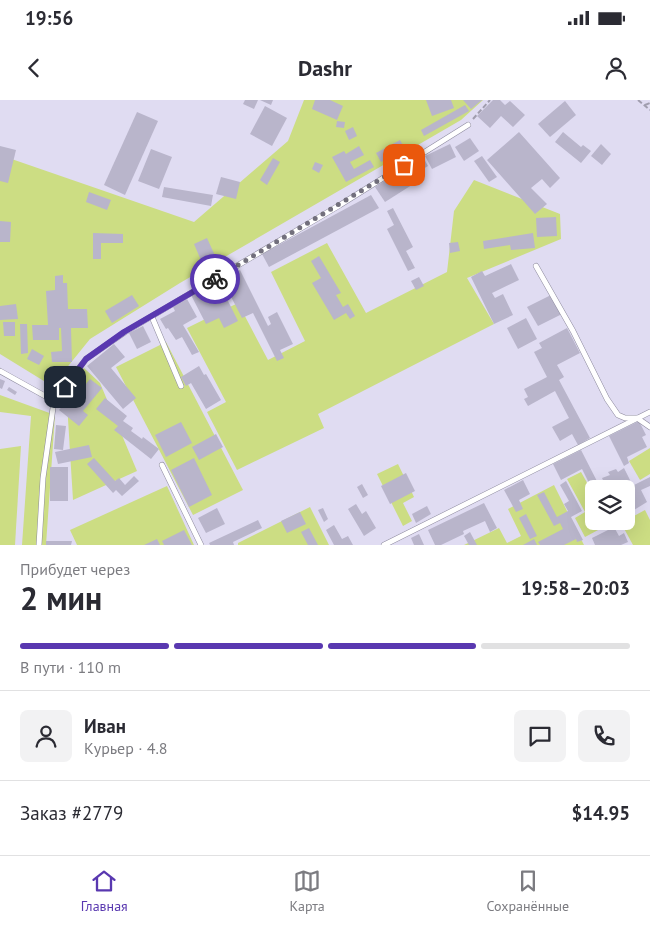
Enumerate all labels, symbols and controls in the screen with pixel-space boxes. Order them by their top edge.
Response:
text: 19:56 [25,6,73,30]
icon: back [20,54,48,82]
text: Dashr [298,54,352,82]
icon: person [602,54,630,82]
pin [383,144,425,186]
icon: bag [390,151,418,179]
courier [190,254,240,304]
icon: bike [201,265,229,293]
pin [44,366,86,408]
icon: home [51,373,79,401]
map controls [585,480,635,530]
button: layers [585,480,635,530]
text: Прибудет через [20,559,130,579]
text: 19:58–20:03 [521,576,630,600]
text: 2 мин [20,577,102,619]
text: В пути · 110 m [20,657,121,677]
button: person [20,710,72,762]
button: chat [514,710,566,762]
button: phone [578,710,630,762]
text: Иван [84,714,126,738]
text: Курьер · 4.8 [84,738,168,758]
text: Заказ #2779 [20,801,123,825]
text: $14.95 [571,801,630,825]
tab: Главная [81,867,128,915]
tab: Карта [289,867,325,915]
tab: Сохранённые [487,867,569,915]

